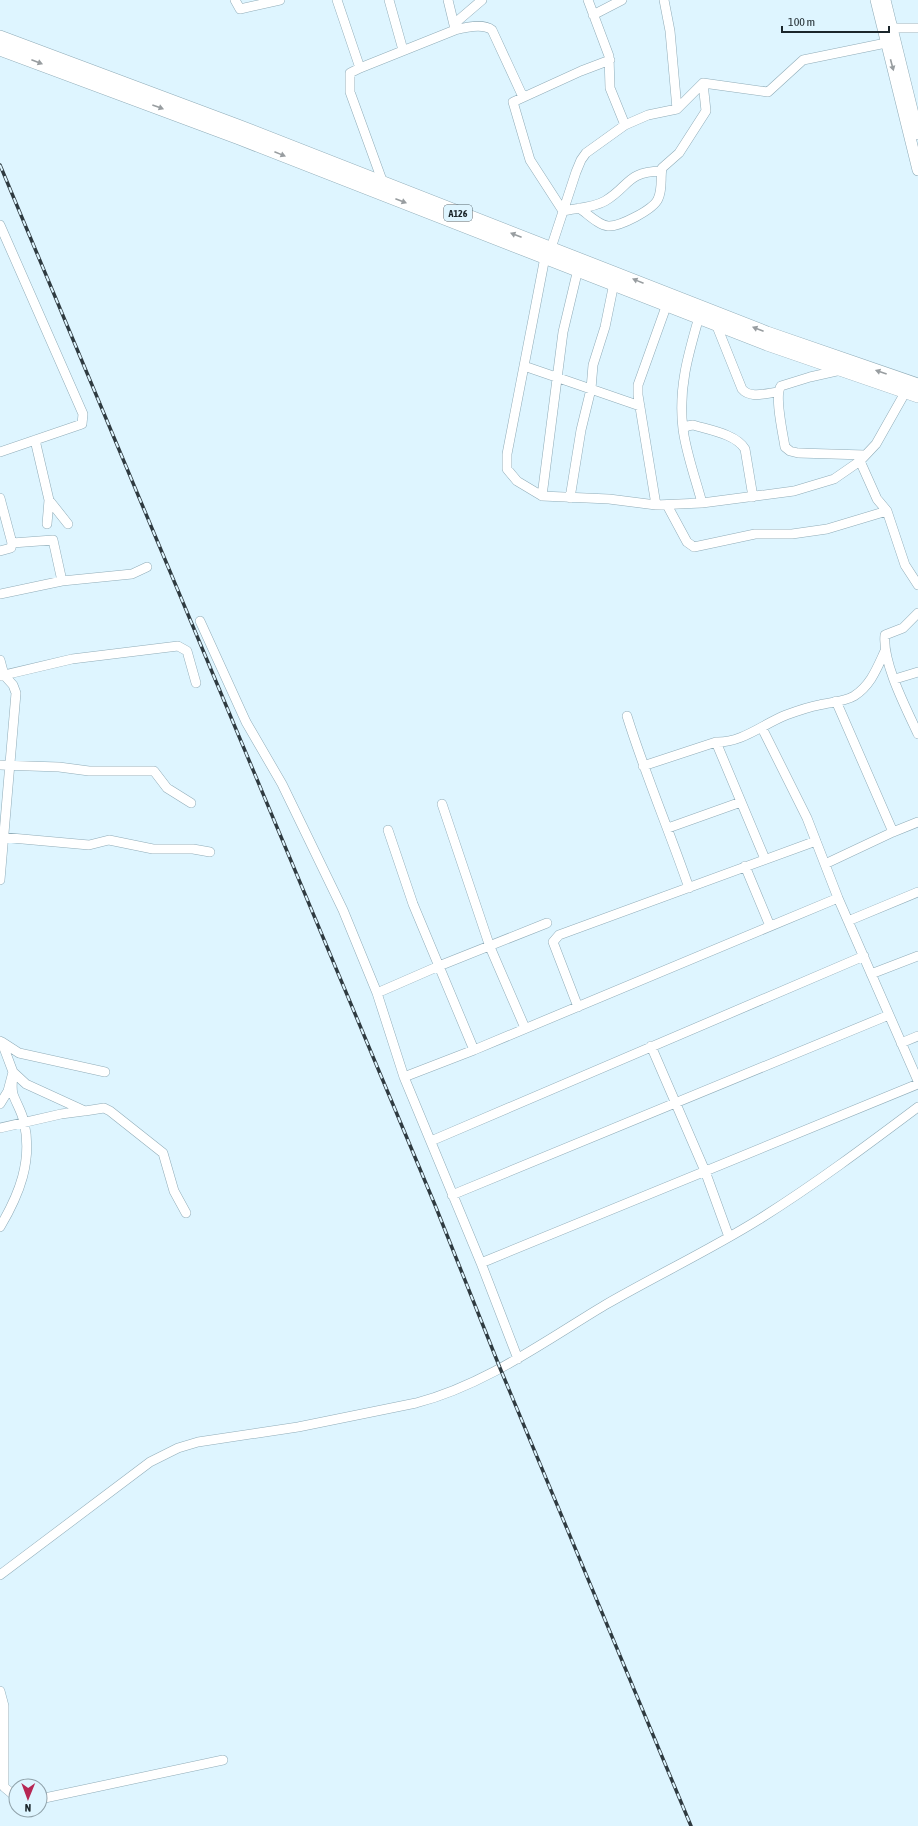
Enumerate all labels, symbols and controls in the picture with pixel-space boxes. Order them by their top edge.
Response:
scale bar [782,8,889,34]
text: 100 m [788,15,815,29]
one-way arrow [889,59,895,71]
one-way arrow [31,60,43,66]
one-way arrow [153,105,165,111]
one-way arrow [274,151,286,157]
one-way arrow [395,199,407,205]
road number: A126 [444,205,472,221]
one-way arrow [510,231,522,237]
one-way arrow [631,278,643,284]
one-way arrow [752,326,764,332]
one-way arrow [875,369,887,375]
north arrow [8,1778,48,1818]
text: N [24,1802,31,1814]

